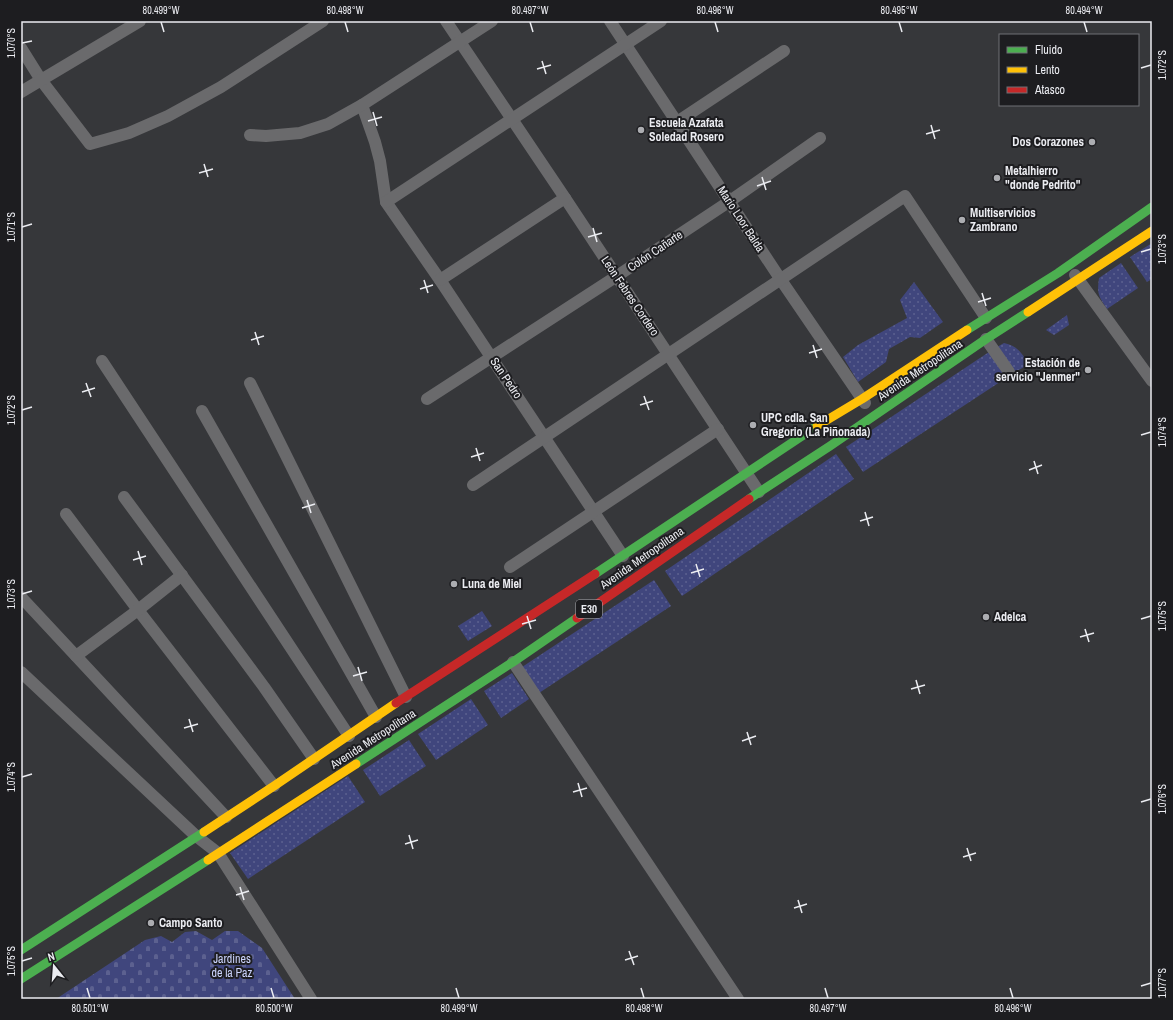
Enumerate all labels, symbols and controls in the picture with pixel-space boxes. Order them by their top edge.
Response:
text: 80.499°W [143,4,180,17]
text: 80.498°W [327,4,364,17]
text: 80.497°W [512,4,549,17]
text: 80.496°W [697,4,734,17]
text: 80.495°W [881,4,918,17]
text: 80.494°W [1066,4,1103,17]
text: 1.070°S [5,27,18,58]
legend [999,34,1139,106]
text: Fluido [1035,42,1062,58]
text: 1.072°S [1156,49,1169,80]
text: Lento [1035,62,1060,78]
text: Atasco [1034,82,1065,98]
place label: Escuela Azafata Soledad Rosero [649,115,724,145]
marker: Escuela Azafata Soledad Rosero [636,125,646,135]
place label: Dos Corazones [1012,134,1085,150]
marker: Dos Corazones [1087,137,1097,147]
place label: Metalhierro "donde Pedrito" [1005,163,1081,193]
marker: Metalhierro "donde Pedrito" [992,173,1002,183]
street label: Mario Loor Balda [714,183,769,255]
place label: Multiservicios Zambrano [970,205,1036,235]
text: 1.071°S [5,211,18,242]
marker: Multiservicios Zambrano [957,215,967,225]
street label: Colón Cañarte [624,227,686,275]
text: 1.073°S [1156,233,1169,264]
street label: León Febres Cordero [597,253,663,339]
street label: Avenida Metropolitana [874,335,966,405]
street label: San Pedro [486,354,526,402]
place label: Estación de servicio "Jenmer" [996,355,1081,385]
marker: Estación de servicio "Jenmer" [1083,365,1093,375]
text: 1.072°S [5,394,18,425]
place label: UPC cdla. San Gregorio (La Piñonada) [761,410,870,440]
text: 1.074°S [1156,416,1169,447]
marker: UPC cdla. San Gregorio (La Piñonada) [748,420,758,430]
street label: Avenida Metropolitana [596,523,687,593]
place label: Luna de Miel [462,576,522,592]
text: 1.073°S [5,578,18,609]
marker: Luna de Miel [449,579,459,589]
road number: E30 [576,600,602,618]
text: 1.075°S [1156,600,1169,631]
place label: Adelca [994,609,1027,625]
marker: Adelca [981,612,991,622]
street label: Avenida Metropolitana [326,705,419,773]
text: 1.074°S [5,761,18,792]
text: 1.076°S [1156,783,1169,814]
place label: Campo Santo [159,915,222,931]
marker: Campo Santo [146,918,156,928]
text: 1.075°S [5,945,18,976]
north arrow [34,946,74,986]
text: N [46,949,56,964]
park label: Jardines de la Paz [211,951,253,981]
text: 1.077°S [1156,967,1169,998]
text: 80.501°W [72,1002,109,1015]
text: 80.500°W [256,1002,293,1015]
text: 80.499°W [441,1002,478,1015]
text: 80.498°W [626,1002,663,1015]
text: 80.497°W [810,1002,847,1015]
text: 80.496°W [995,1002,1032,1015]

